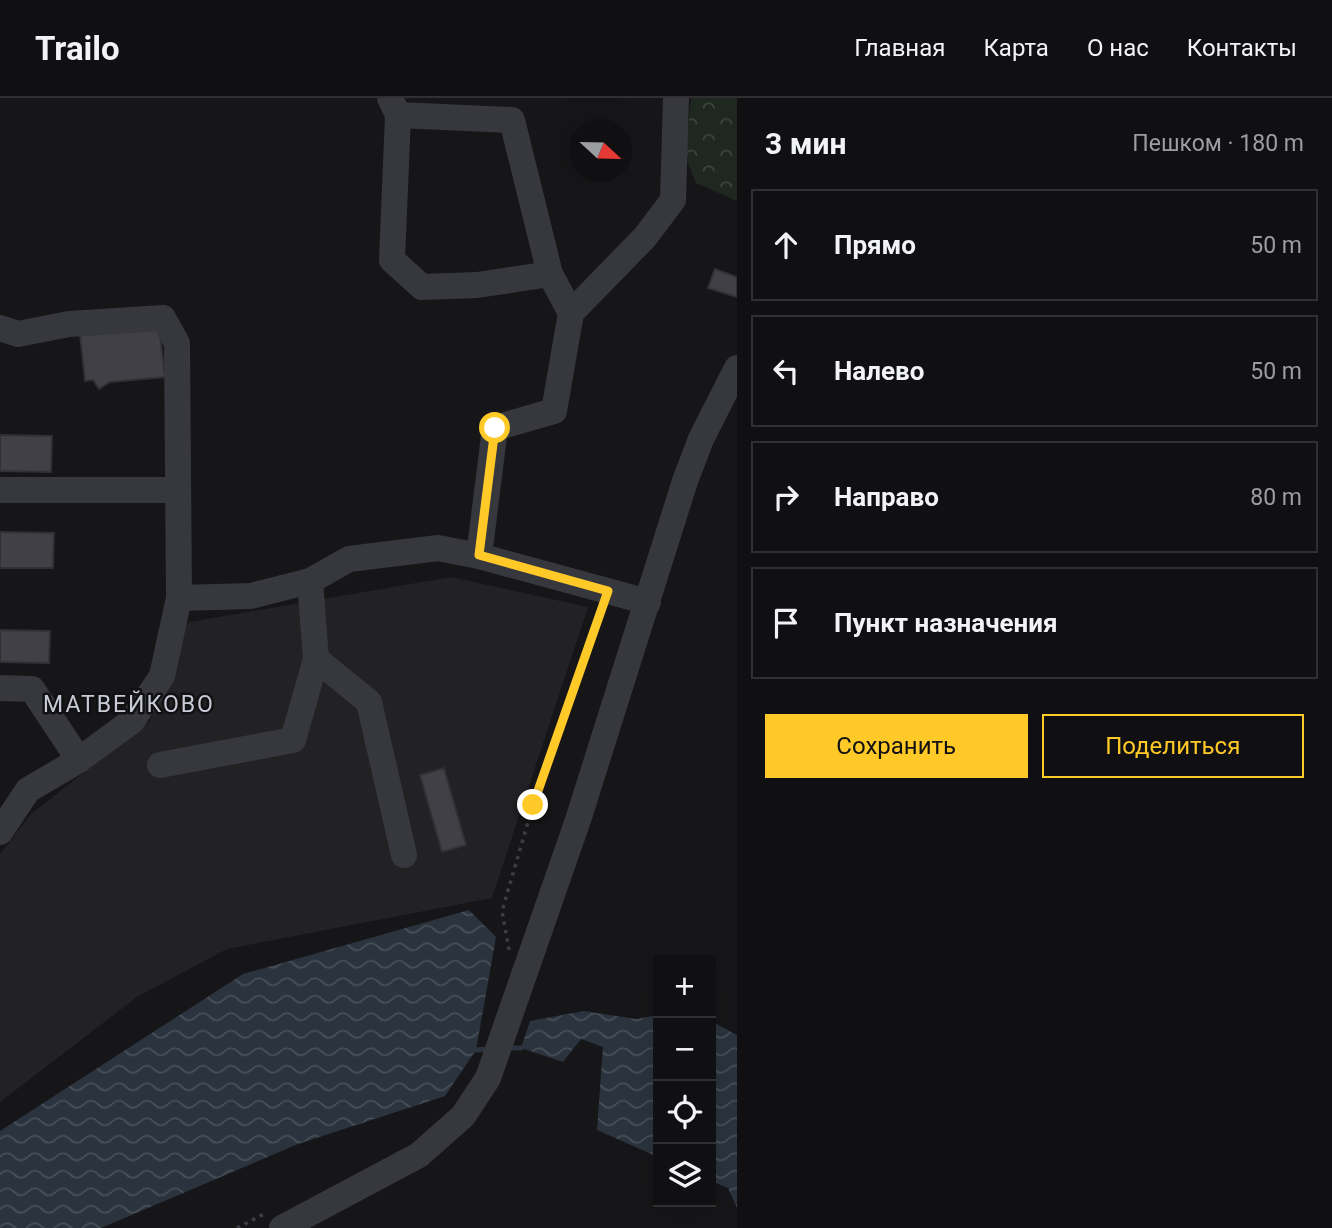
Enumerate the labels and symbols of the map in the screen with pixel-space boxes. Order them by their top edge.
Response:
north arrow [569,119,632,182]
route start [479,412,510,443]
district label: МАТВЕЙКОВО [43,690,215,718]
route end [517,789,548,820]

